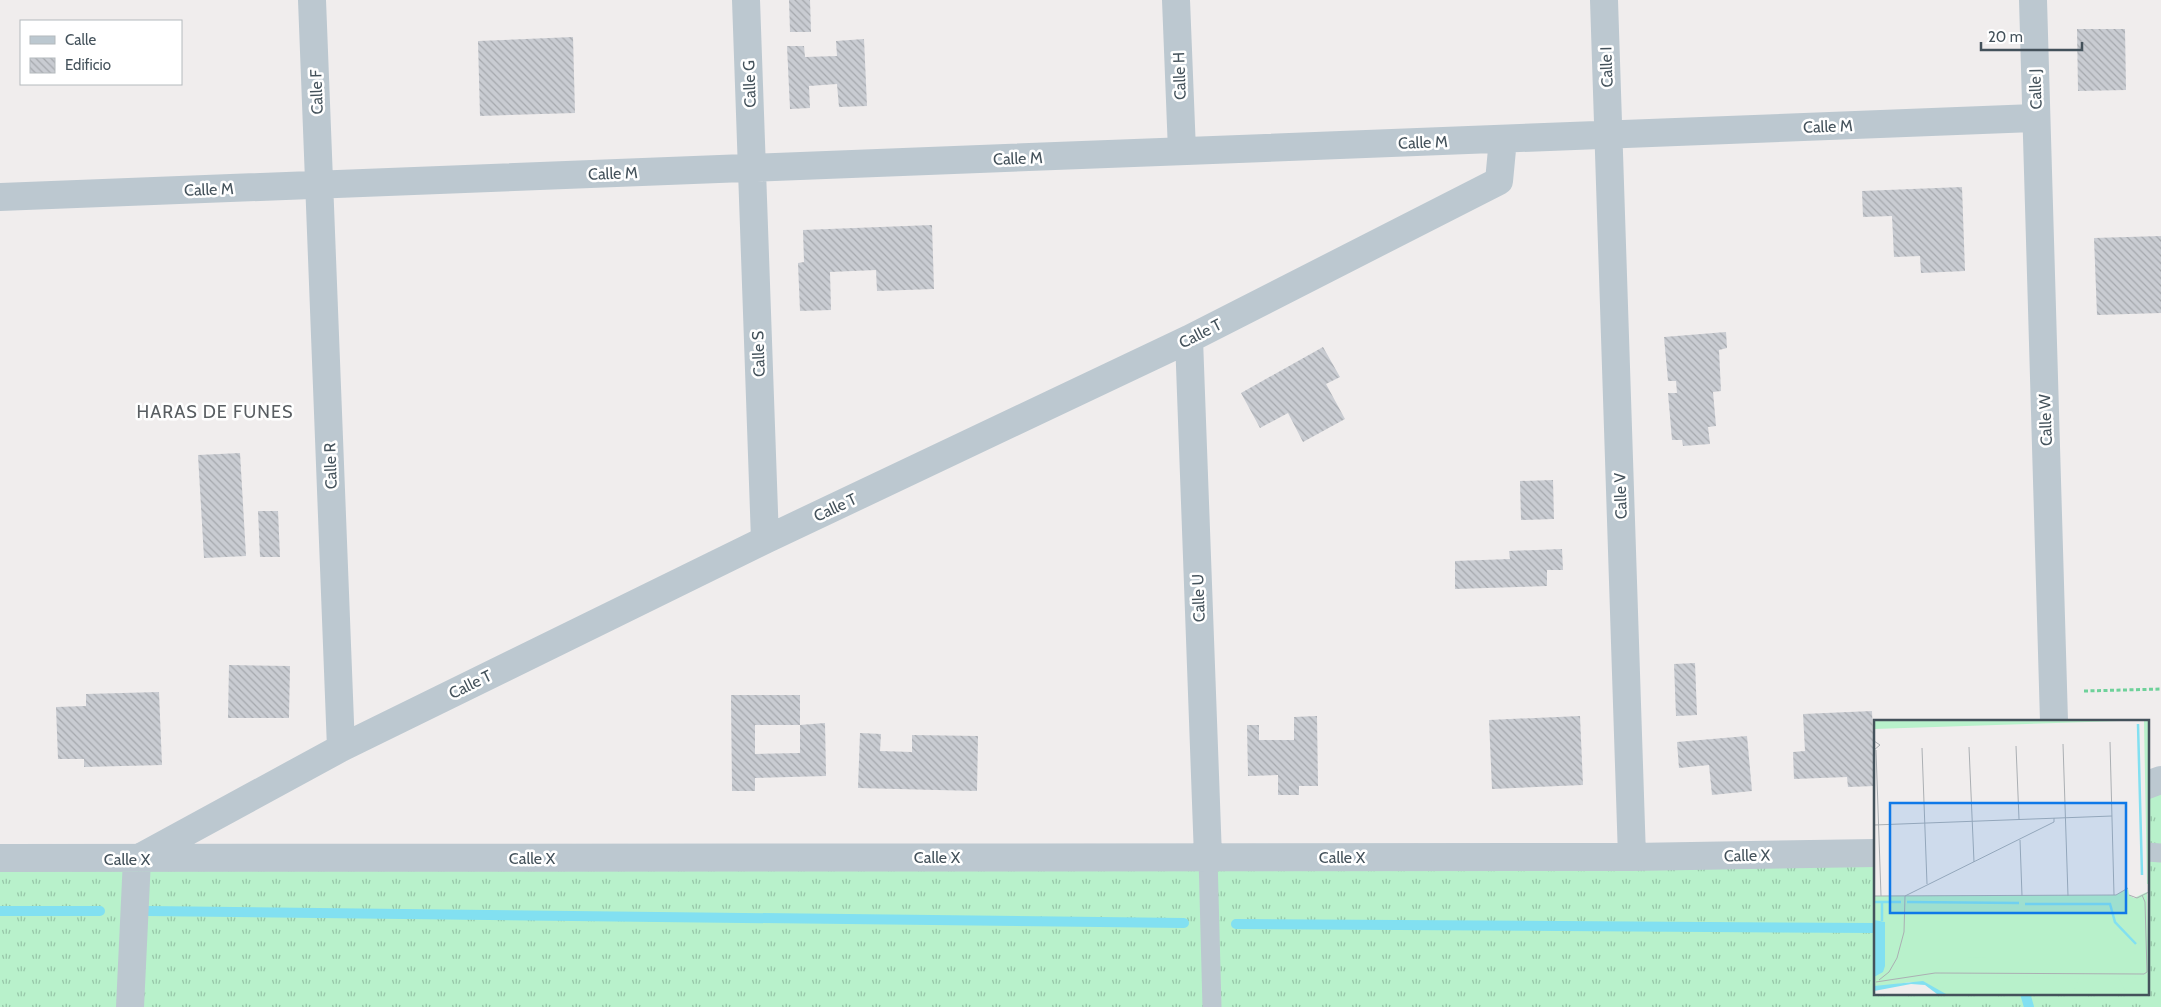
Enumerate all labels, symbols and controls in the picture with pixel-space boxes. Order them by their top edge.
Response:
legend [20,20,182,85]
scale bar [1981,20,2082,52]
text: 20 m [1988,28,2023,46]
text: Calle [65,31,96,49]
street label: Calle I [1596,46,1617,88]
street label: Calle H [1169,52,1190,100]
text: Edificio [65,56,111,74]
street label: Calle G [739,60,760,108]
street label: Calle F [306,68,327,115]
street label: Calle J [2025,68,2046,110]
street label: Calle M [1803,116,1853,137]
street label: Calle M [1398,132,1448,153]
street label: Calle M [993,148,1043,169]
street label: Calle M [588,163,638,184]
street label: Calle M [184,179,234,200]
street label: Calle T [1176,314,1225,352]
street label: Calle S [748,331,769,377]
street label: Calle W [2035,393,2056,446]
district label: HARAS DE FUNES [136,401,294,423]
street label: Calle R [320,442,341,490]
street label: Calle V [1610,472,1631,520]
street label: Calle T [811,489,860,526]
street label: Calle U [1188,573,1209,622]
street label: Calle T [446,666,495,703]
inset map [1874,720,2148,994]
street label: Calle X [1724,846,1771,865]
street label: Calle X [914,848,961,867]
street label: Calle X [1319,848,1366,867]
street label: Calle X [509,849,556,868]
street label: Calle X [104,850,151,869]

